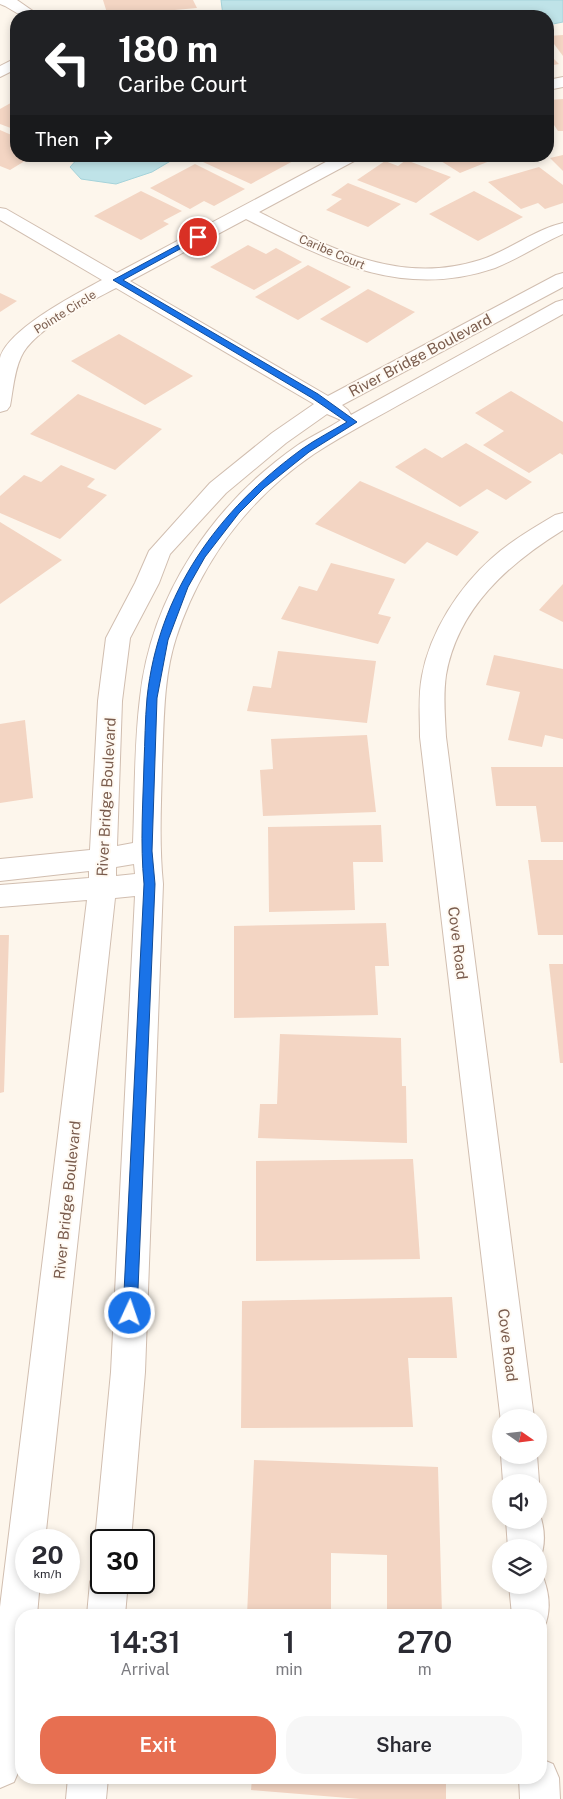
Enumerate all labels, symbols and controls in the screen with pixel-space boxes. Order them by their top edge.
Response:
text: 180 m [118,29,218,70]
icon: left [35,30,100,95]
text: Caribe Court [118,71,247,97]
icon: right [89,125,117,153]
text: Then [35,128,79,150]
pin [177,216,219,258]
icon: arrive [184,223,212,251]
street label: Caribe Court [297,232,368,272]
street label: Pointe Circle [31,287,99,337]
street label: River Bridge Boulevard [346,310,494,400]
street label: River Bridge Boulevard [93,717,119,877]
street label: Cove Road [445,905,471,981]
street label: River Bridge Boulevard [50,1120,84,1280]
position arrow [103,1286,155,1338]
street label: Cove Road [495,1307,521,1383]
north arrow [492,1409,548,1464]
map controls [492,1409,547,1594]
button: sound [492,1474,547,1529]
speed limit sign: 30 [90,1529,155,1594]
button: layers [492,1539,547,1594]
text: 20 [32,1540,64,1570]
text: km/h [33,1567,62,1581]
text: 14:31 [110,1624,181,1660]
text: 1 [283,1624,295,1660]
text: 270 [397,1624,452,1660]
text: Arrival [120,1660,170,1679]
text: min [275,1660,303,1679]
text: m [418,1660,432,1679]
button: Exit [40,1716,276,1774]
button: Share [286,1716,522,1774]

